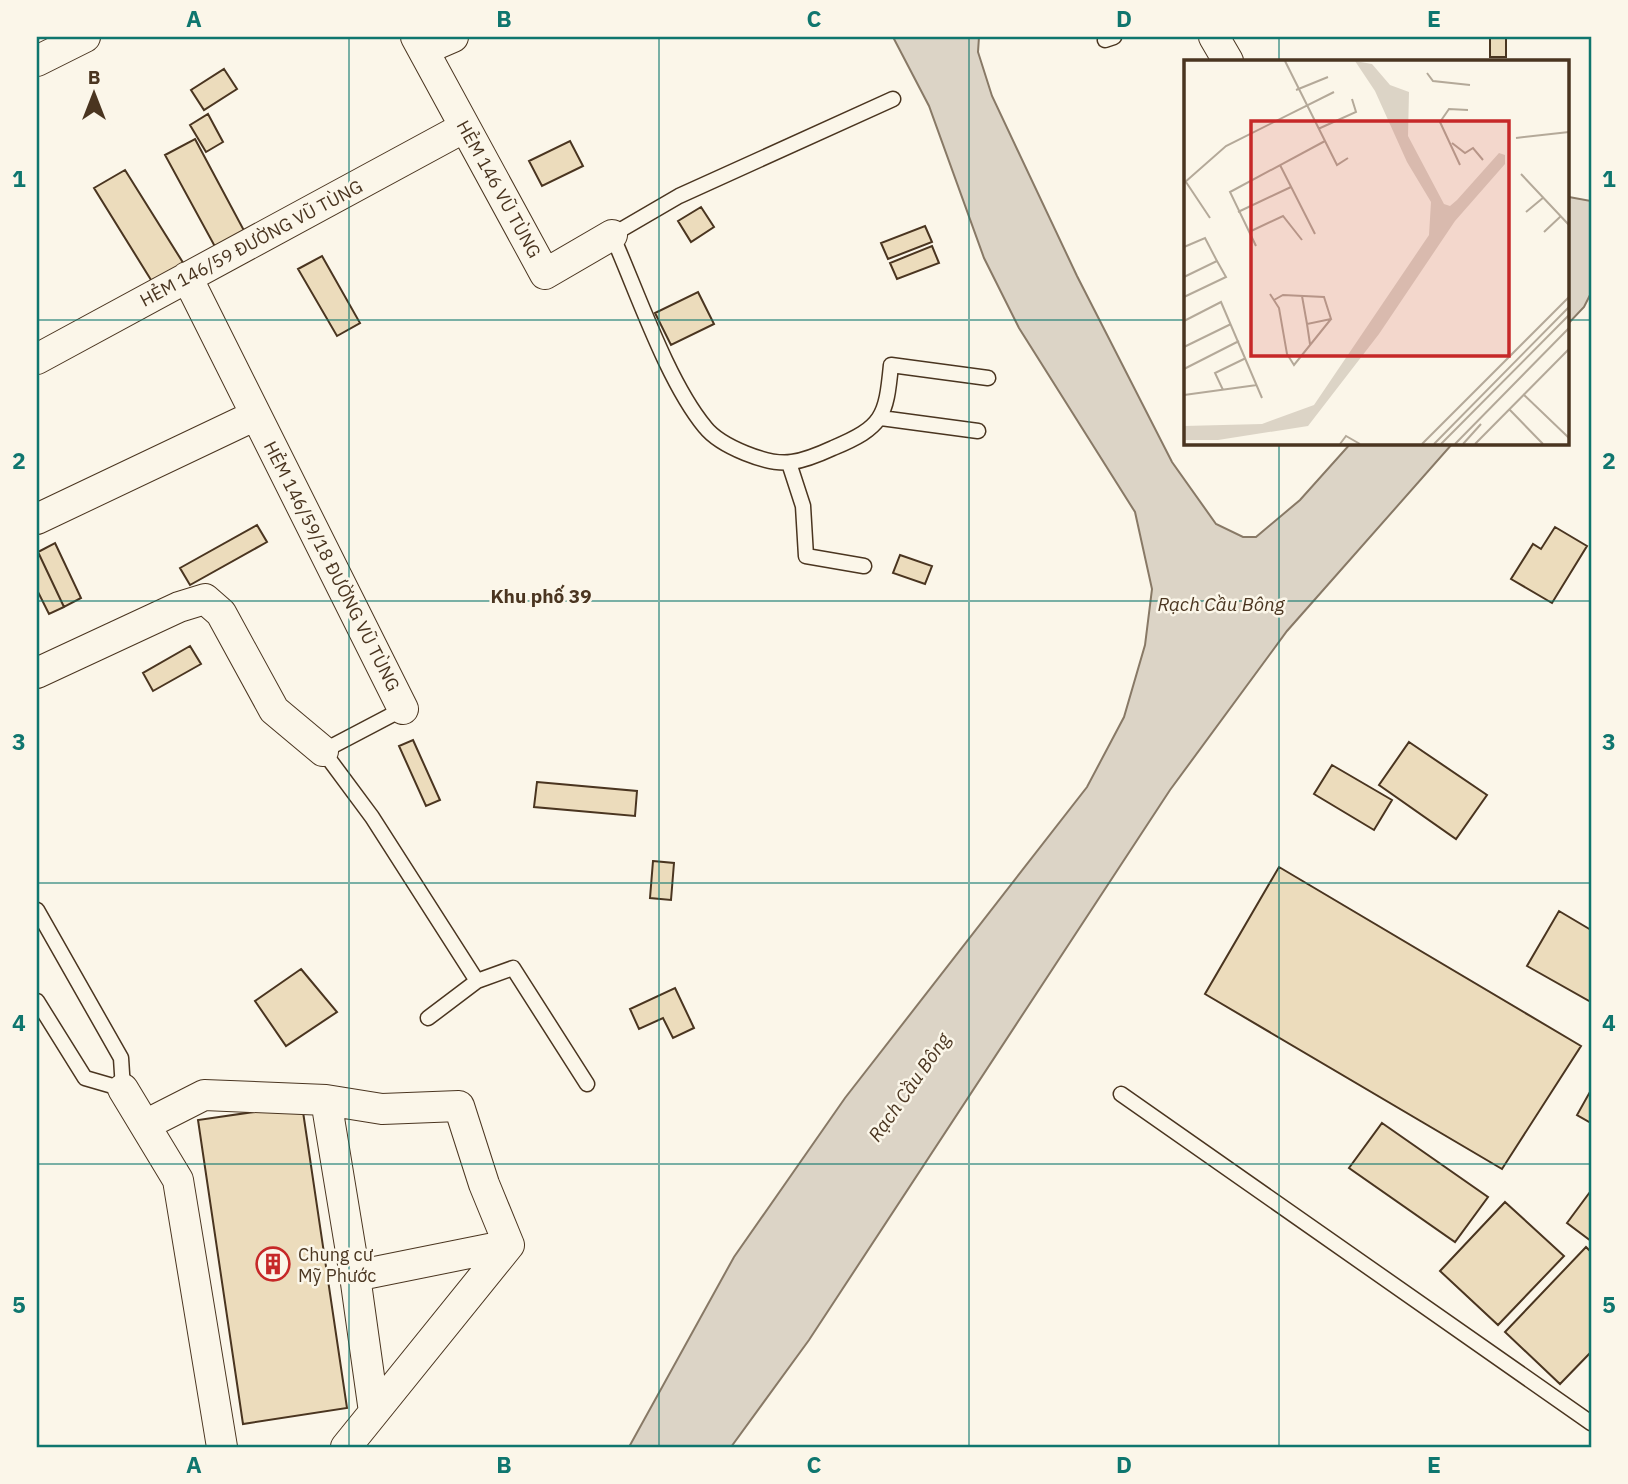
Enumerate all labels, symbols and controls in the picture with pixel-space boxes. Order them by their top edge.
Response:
text: A [186,3,202,33]
text: B [496,3,512,33]
text: C [807,3,822,33]
text: D [1116,3,1132,33]
text: E [1427,3,1441,33]
north arrow [60,60,130,130]
inset map [1184,60,1568,444]
text: B [88,65,100,89]
street label: HẺM 146 VŨ TÙNG [452,116,546,262]
text: 1 [12,163,26,193]
text: 1 [1602,163,1616,193]
street label: HẺM 146/59 ĐƯỜNG VŨ TÙNG [135,174,366,312]
street label: HẺM 146/59/18 ĐƯỜNG VŨ TÙNG [259,437,406,695]
text: 2 [12,445,26,475]
text: 2 [1602,445,1616,475]
district label: Khu phố 39 [490,584,592,608]
water label: Rạch Cầu Bông [1157,592,1286,616]
text: 3 [12,726,26,756]
text: 3 [1602,726,1616,756]
text: 4 [12,1007,26,1037]
text: 4 [1602,1007,1616,1037]
water label: Rạch Cầu Bông [863,1027,956,1146]
place label: Chung cư Mỹ Phước [298,1243,376,1287]
building icon: Chung cư Mỹ Phước [254,1245,292,1283]
text: 5 [12,1289,26,1319]
text: 5 [1602,1289,1616,1319]
text: A [186,1449,202,1479]
text: B [496,1449,512,1479]
text: C [807,1449,822,1479]
text: D [1116,1449,1132,1479]
text: E [1427,1449,1441,1479]

